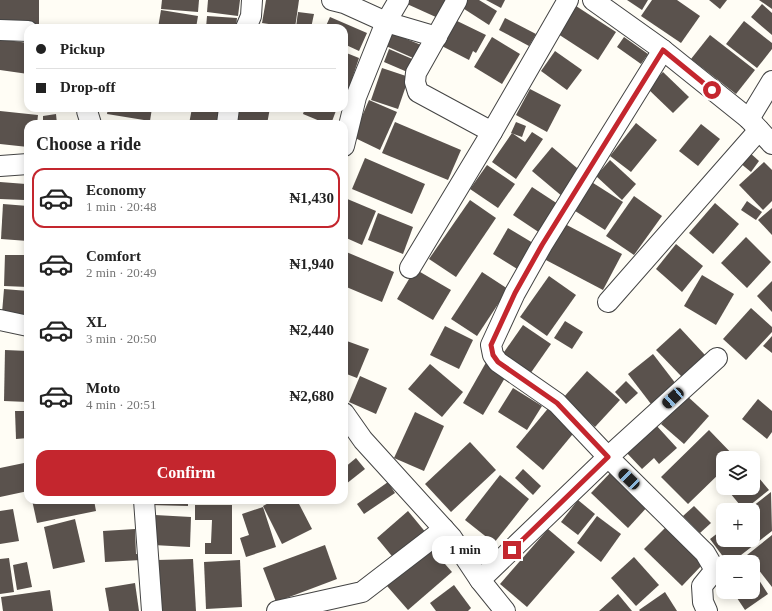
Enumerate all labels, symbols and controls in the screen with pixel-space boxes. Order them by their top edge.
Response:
text: Pickup [60,41,105,57]
text: Drop-off [60,79,116,95]
route start [703,81,721,99]
text: Choose a ride [36,134,141,154]
icon: car [38,180,74,216]
text: Economy [86,182,146,198]
text: ₦1,430 [289,190,334,206]
text: 1 min · 20:48 [86,199,156,214]
icon: car [38,246,74,282]
text: Comfort [86,248,141,264]
text: ₦1,940 [289,256,334,272]
text: 2 min · 20:49 [86,265,156,280]
icon: car [38,312,74,348]
text: XL [86,314,107,330]
text: ₦2,440 [289,322,334,338]
text: 3 min · 20:50 [86,331,156,346]
icon: car [38,378,74,414]
text: Moto [86,380,120,396]
car [660,386,686,410]
text: ₦2,680 [289,388,334,404]
text: 4 min · 20:51 [86,397,156,412]
button: Confirm [36,450,336,496]
map controls [716,451,760,599]
button: layers [716,451,760,495]
car [616,466,642,492]
button: + [716,503,760,547]
callout: 1 min [432,536,498,564]
route end [503,541,521,559]
text: 1 min [449,542,481,557]
button: − [716,555,760,599]

